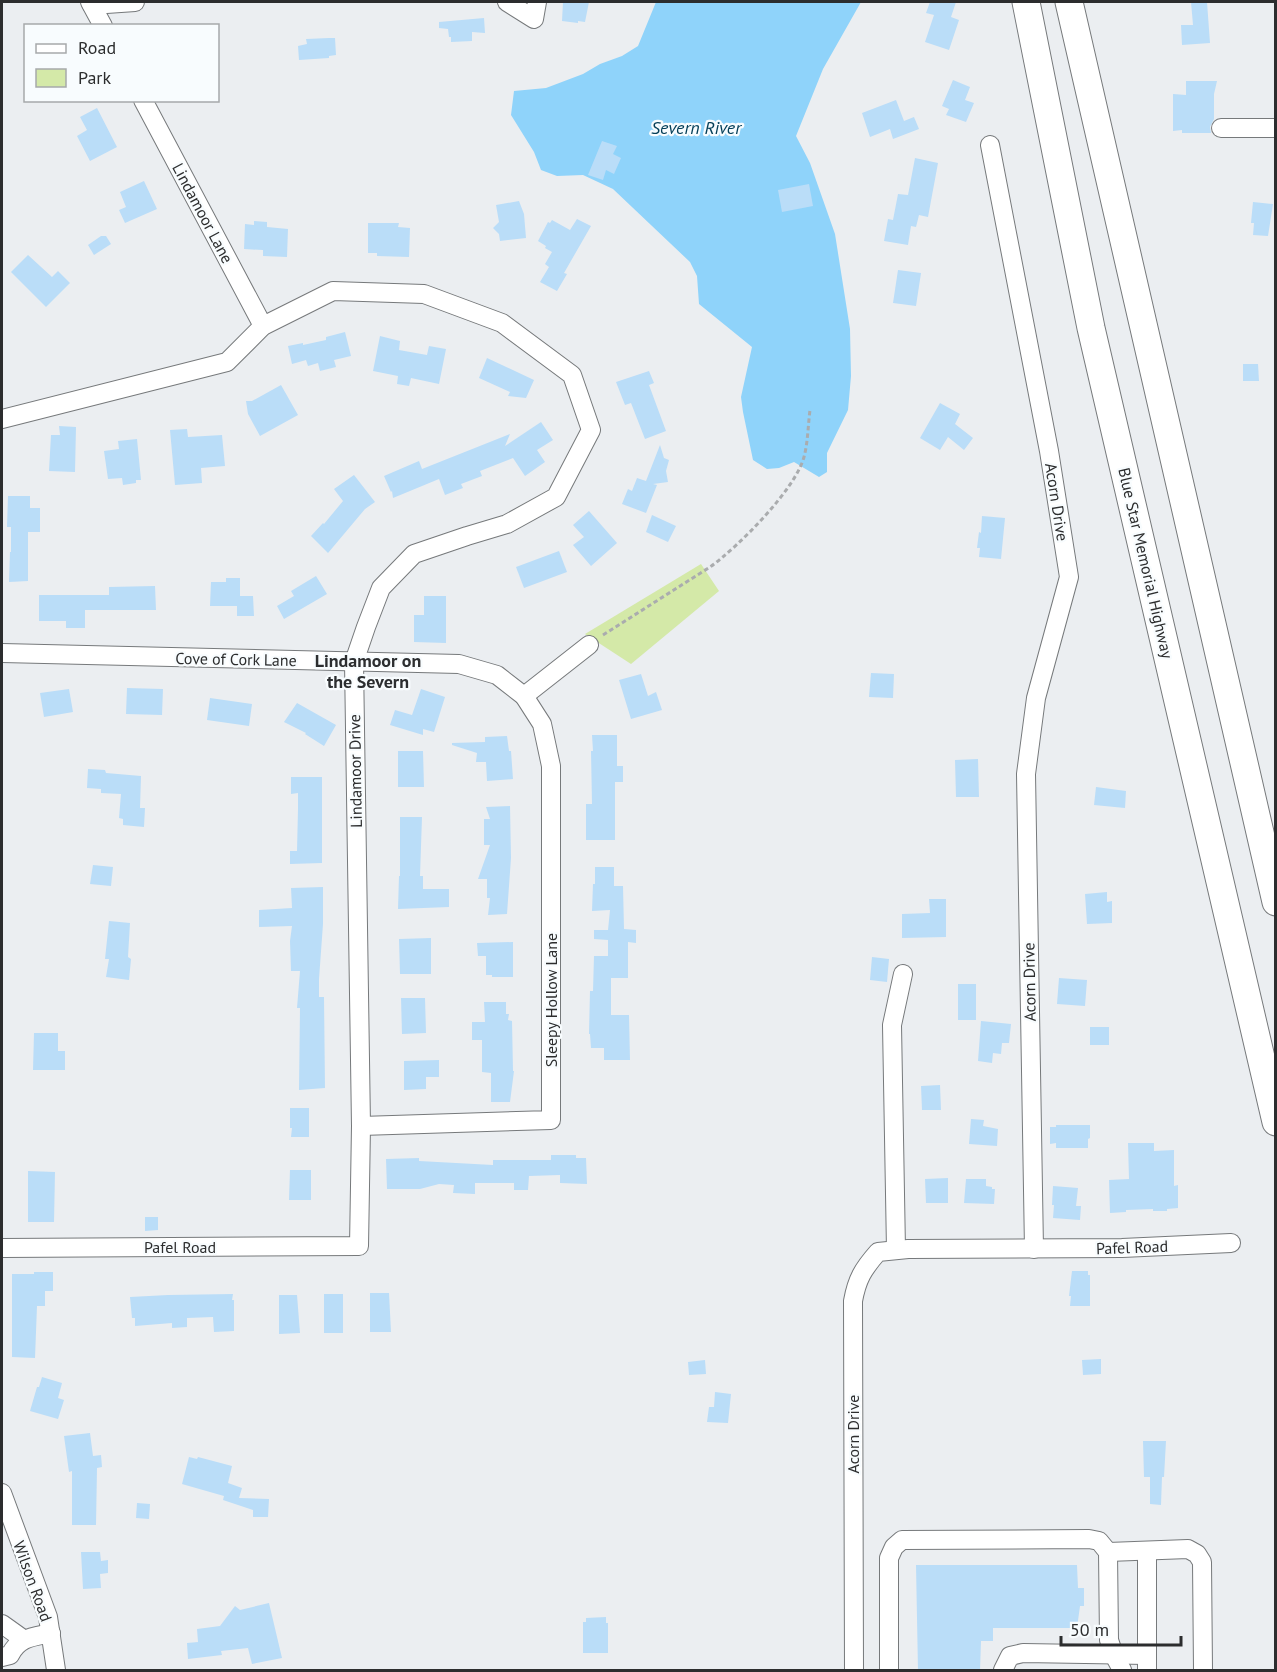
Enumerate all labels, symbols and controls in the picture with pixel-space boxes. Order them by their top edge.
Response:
legend [24,24,219,102]
text: Road [78,36,116,59]
text: Park [78,66,111,89]
water label: Severn River [651,116,742,139]
street label: Lindamoor Lane [168,160,238,266]
street label: Acorn Drive [1041,461,1073,543]
street label: Blue Star Memorial Highway [1114,466,1178,661]
street label: Cove of Cork Lane [175,648,297,670]
district label: Lindamoor on the Severn [315,649,421,693]
street label: Lindamoor Drive [344,714,366,828]
street label: Sleepy Hollow Lane [541,933,561,1067]
street label: Acorn Drive [1018,942,1040,1022]
street label: Pafel Road [1096,1236,1168,1258]
street label: Pafel Road [144,1237,216,1257]
street label: Acorn Drive [843,1395,863,1473]
street label: Wilson Road [9,1538,57,1624]
scale bar [1061,1609,1181,1647]
text: 50 m [1070,1618,1109,1641]

